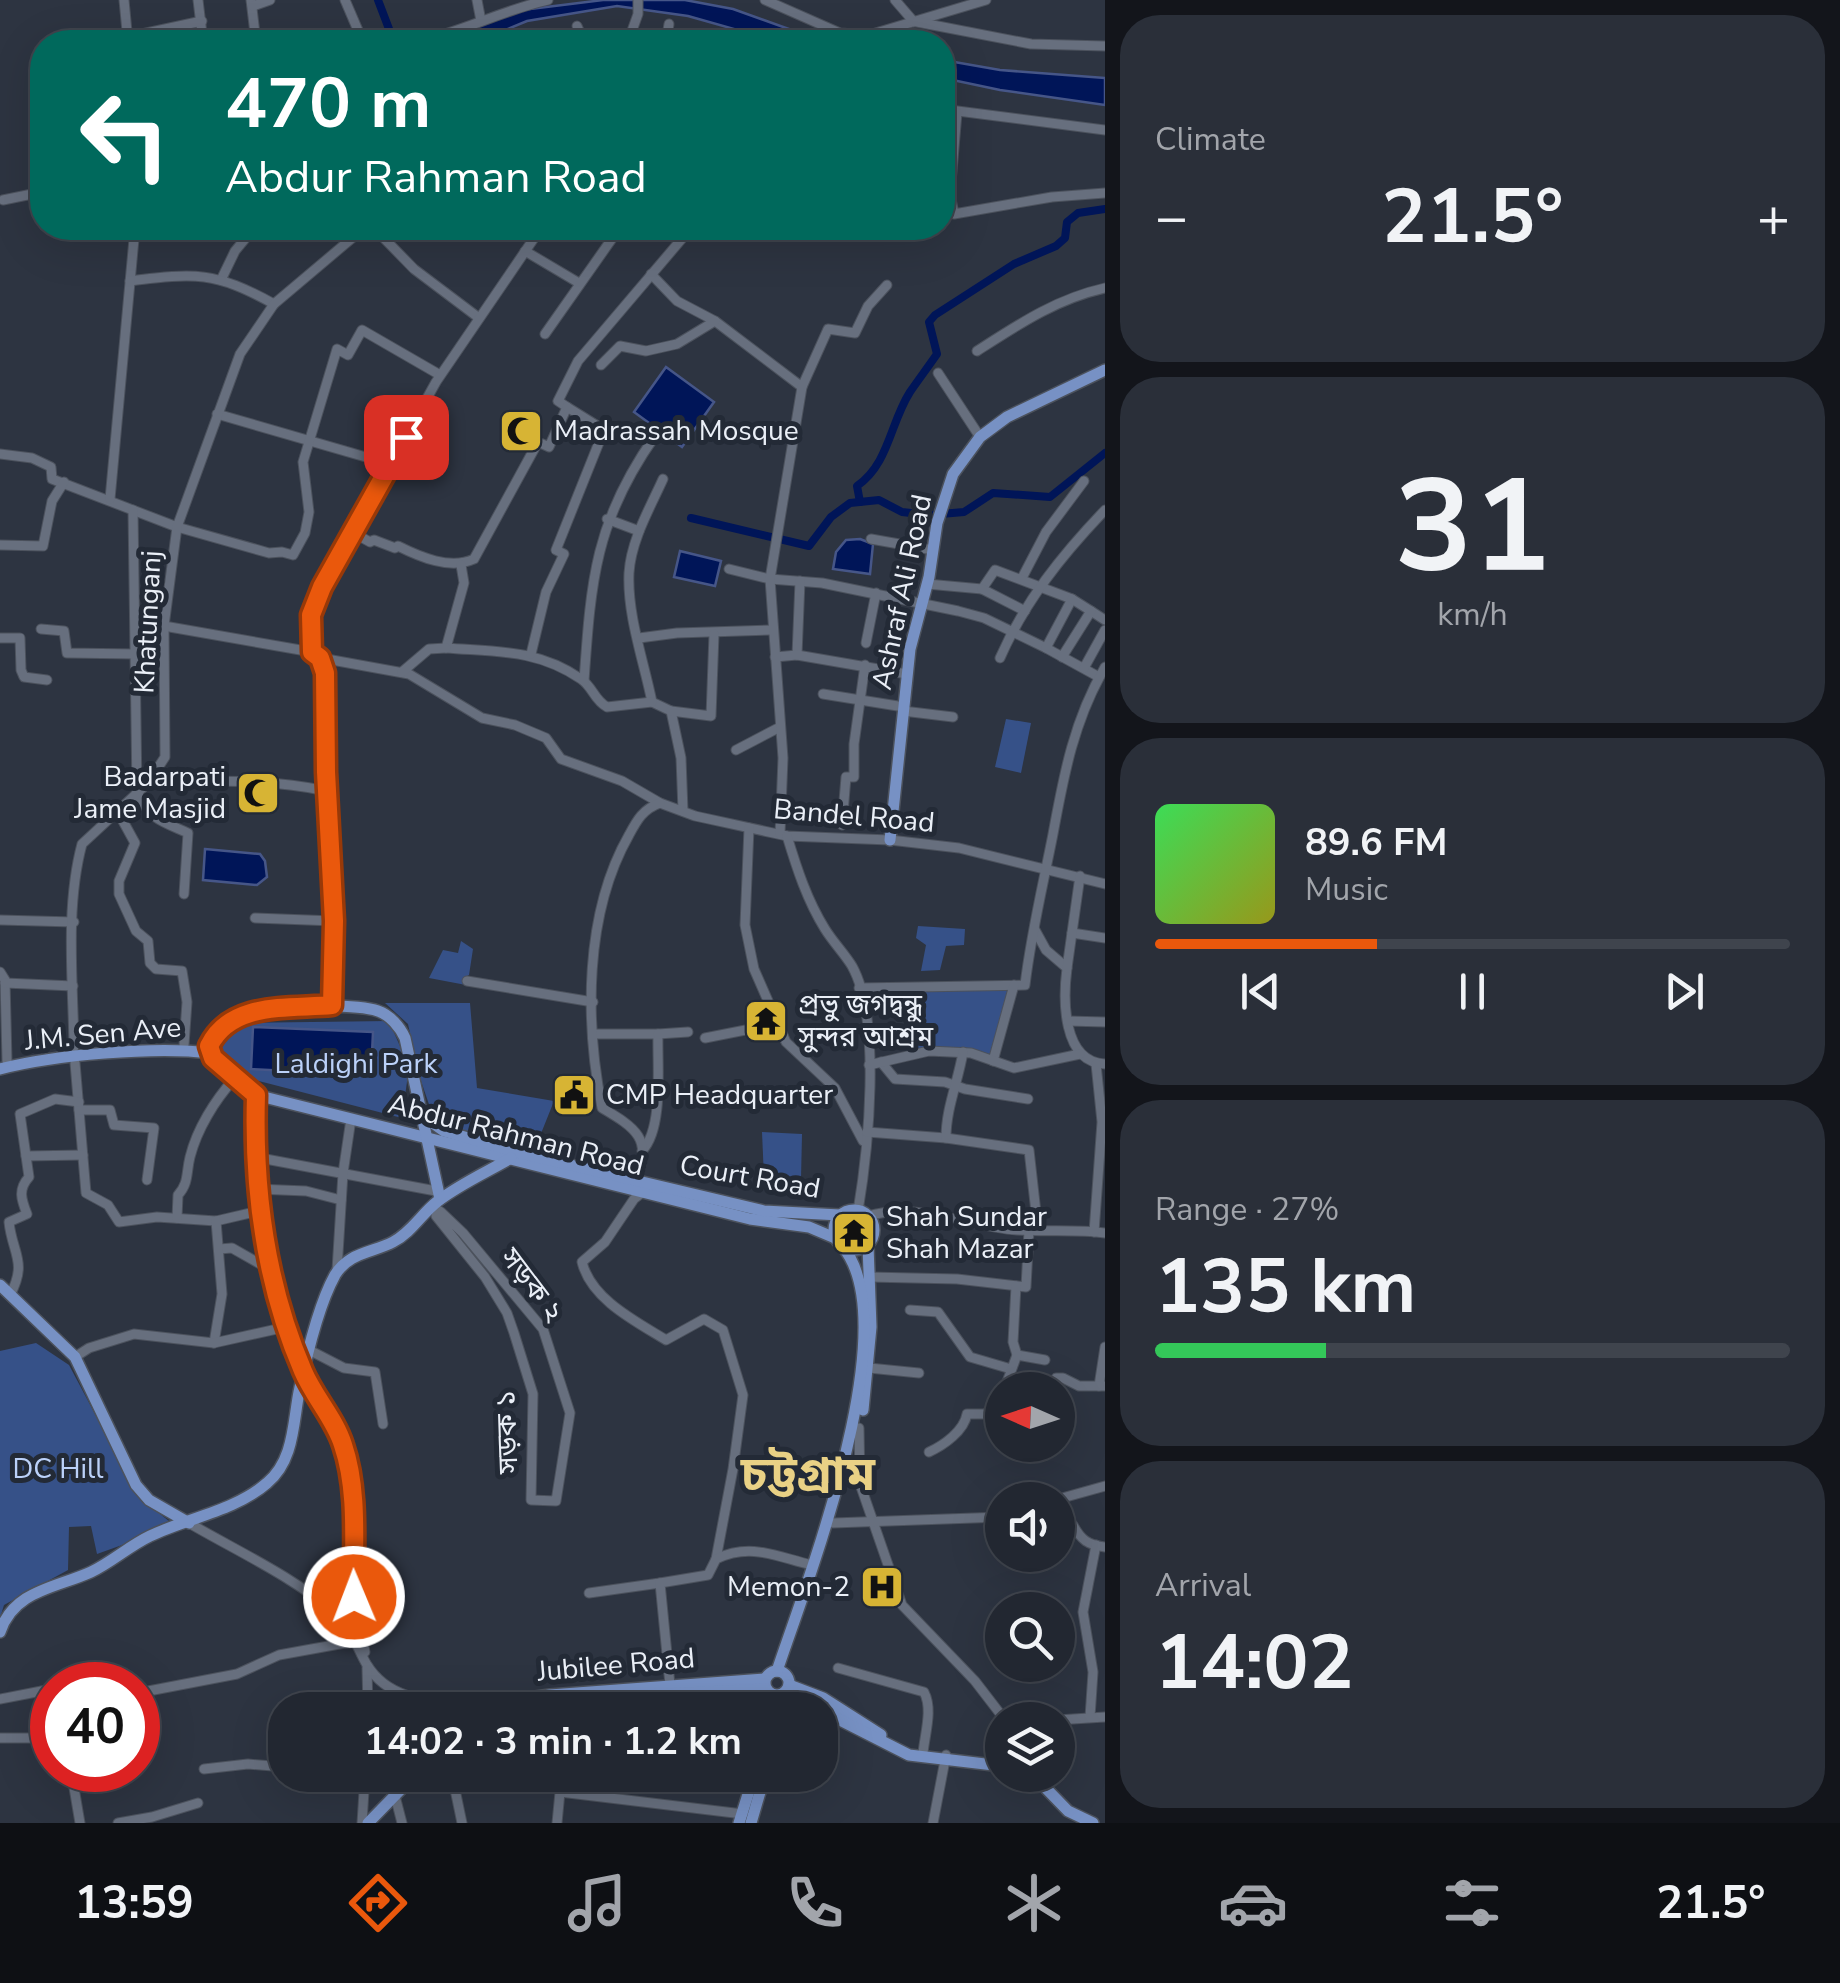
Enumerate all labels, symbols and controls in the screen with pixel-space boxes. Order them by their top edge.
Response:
text: 470 m [225,56,431,152]
icon: left [60,70,190,200]
text: Climate [1155,118,1266,161]
text: Abdur Rahman Road [225,147,647,208]
text: 21.5° [1381,166,1564,268]
text: − [1155,180,1188,255]
text: + [1757,180,1790,255]
pin [364,395,449,480]
mosque icon: Madrassah Mosque [498,408,544,454]
icon: arrive [379,410,434,465]
place label: Madrassah Mosque [554,412,799,450]
text: 31 [1394,439,1551,616]
street label: Ashraf Ali Road [863,491,941,693]
street label: Khatunganj [125,549,171,695]
text: km/h [1437,593,1508,636]
place label: Badarpati Jame Masjid [73,758,226,828]
mosque icon: Badarpati Jame Masjid [235,770,281,816]
street label: Bandel Road [772,790,936,842]
text: 89.6 FM [1305,817,1447,868]
text: Music [1305,868,1388,911]
icon: previous [1233,964,1288,1019]
icon: pause [1445,964,1500,1019]
icon: next [1657,964,1712,1019]
place label: প্রভু জগদ্বন্ধু সুন্দর আশ্রম [797,986,934,1056]
temple icon: প্রভু জগদ্বন্ধু সুন্দর আশ্রম [743,998,789,1044]
street label: J.M. Sen Ave [22,1008,183,1060]
park label: Laldighi Park [275,1045,438,1083]
public building icon: CMP Headquarter [551,1072,597,1118]
place label: CMP Headquarter [606,1076,833,1114]
street label: Abdur Rahman Road [384,1085,648,1185]
street label: Court Road [677,1146,823,1208]
text: Range · 27% [1155,1188,1339,1231]
place label: Shah Sundar Shah Mazar [886,1198,1047,1268]
temple icon: Shah Sundar Shah Mazar [831,1210,877,1256]
text: 135 km [1155,1236,1416,1338]
street label: সড়ক ২ [491,1239,573,1330]
north arrow [985,1372,1075,1462]
map controls [985,1372,1075,1792]
street label: সড়ক ১ [487,1389,527,1476]
district label: চট্টগ্রাম [740,1441,876,1507]
park label: DC Hill [12,1450,104,1488]
button: sound [985,1482,1075,1572]
position arrow [302,1545,406,1649]
hospital icon: Memon-2 [859,1564,905,1610]
text: Arrival [1155,1564,1251,1607]
place label: Memon-2 [727,1568,850,1606]
button: search [985,1592,1075,1682]
text: 14:02 [1155,1612,1354,1714]
street label: Jubilee Road [535,1639,696,1691]
speed limit sign: 40 [30,1662,160,1792]
button: layers [985,1702,1075,1792]
text: 14:02 · 3 min · 1.2 km [364,1716,742,1767]
icon: directions [343,1868,413,1938]
icon: music [562,1868,632,1938]
icon: phone [780,1868,850,1938]
icon: climate [999,1868,1069,1938]
icon: car [1218,1868,1288,1938]
icon: filters [1437,1868,1507,1938]
text: 13:59 [74,1873,194,1934]
text: 21.5° [1656,1873,1765,1934]

